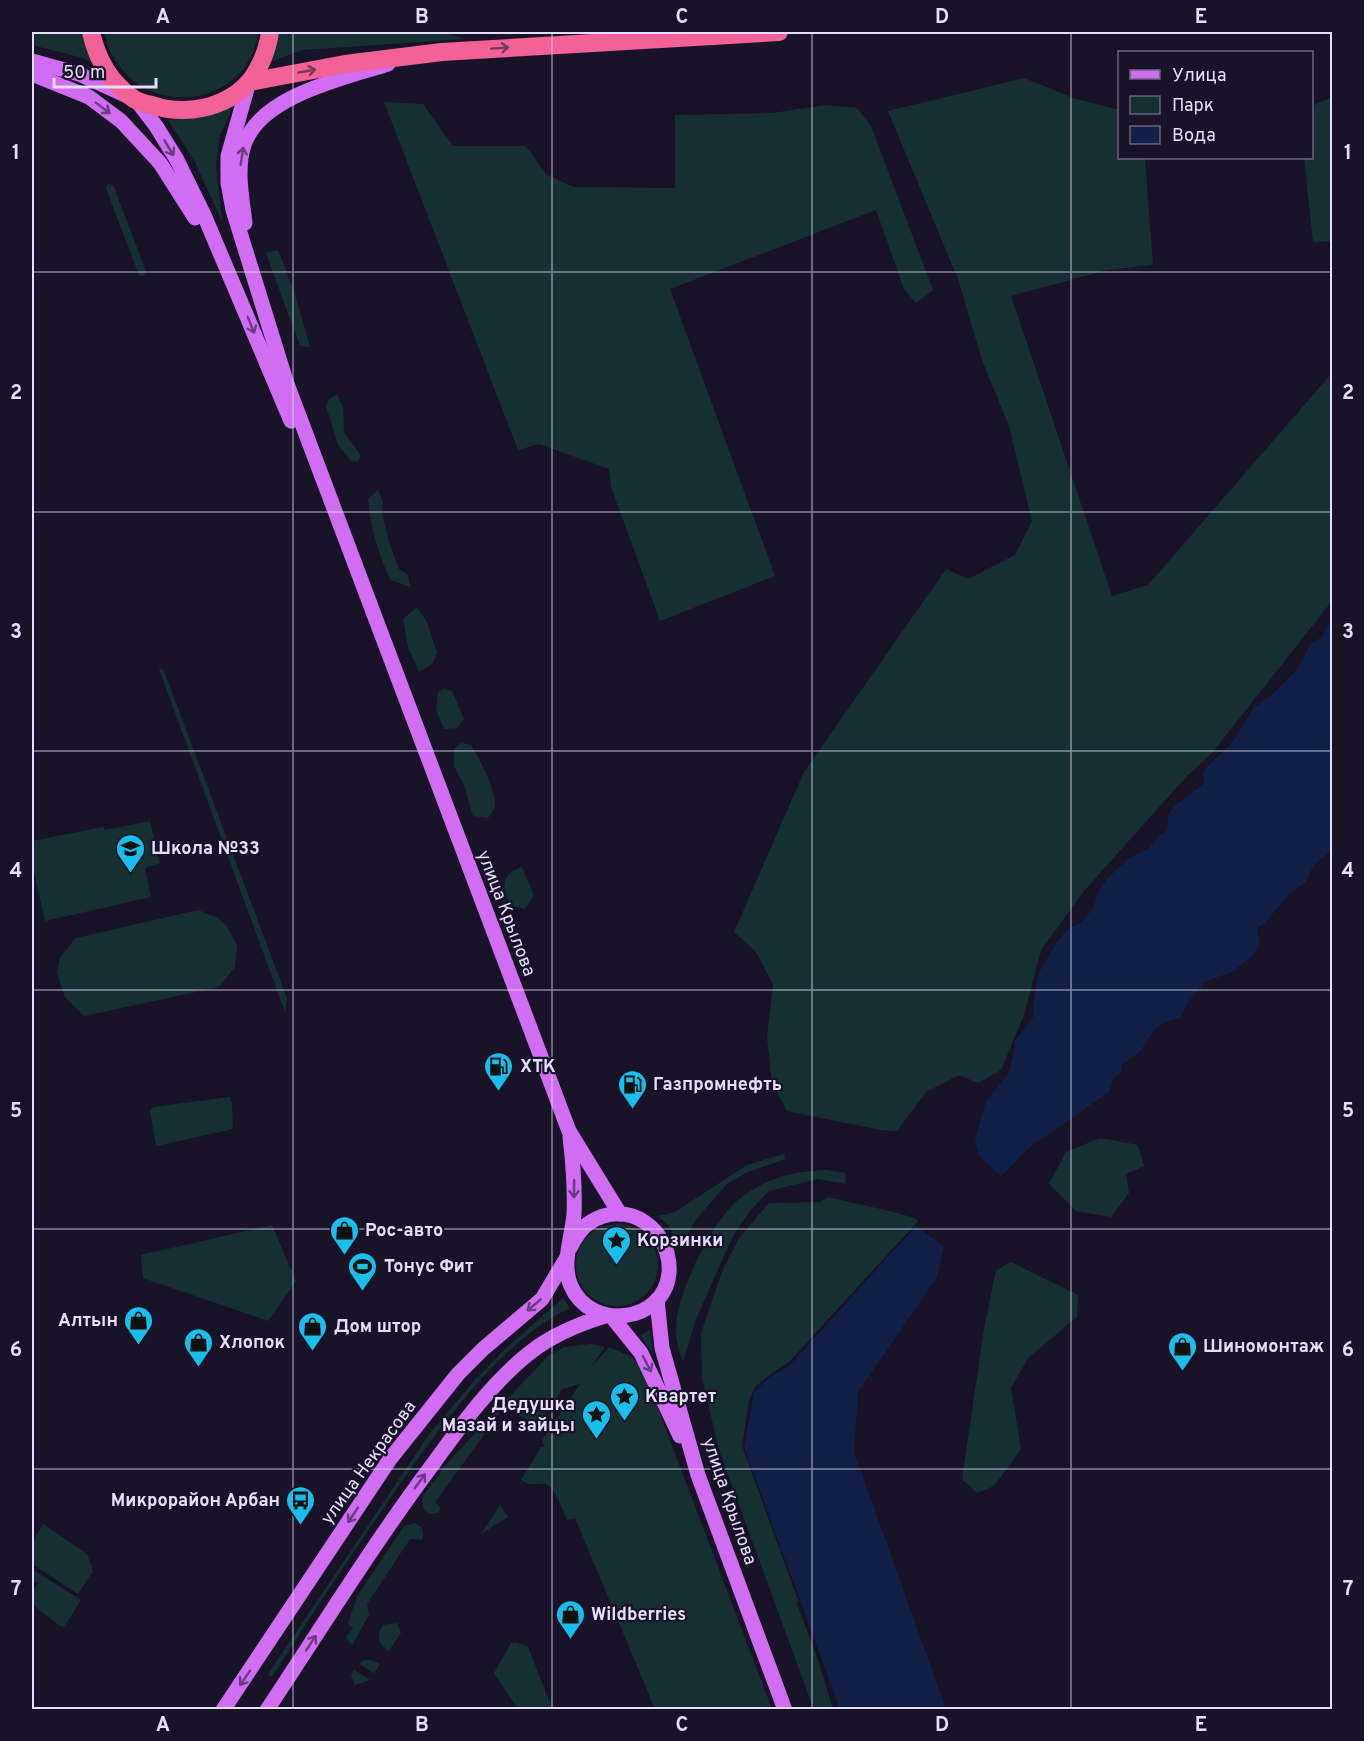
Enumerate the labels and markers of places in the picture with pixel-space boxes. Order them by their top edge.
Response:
school or university icon: Школа №33 [114,832,146,874]
place label: Школа №33 [151,838,260,861]
fuel station icon: ХТК [483,1050,515,1092]
place label: ХТК [520,1056,556,1079]
fuel station icon: Газпромнефть [616,1068,648,1110]
place label: Газпромнефть [653,1074,782,1097]
shop icon: Рос-авто [328,1214,360,1256]
place label: Рос-авто [365,1220,443,1243]
place icon: Корзинки [600,1224,632,1266]
place label: Корзинки [637,1230,723,1253]
sports icon: Тонус Фит [347,1250,379,1292]
place label: Тонус Фит [384,1256,474,1279]
shop icon: Алтын [123,1304,155,1346]
place label: Алтын [58,1310,118,1333]
shop icon: Дом штор [297,1310,329,1352]
place label: Дом штор [334,1316,421,1339]
shop icon: Хлопок [182,1326,214,1368]
shop icon: Шиномонтаж [1166,1330,1198,1372]
place label: Хлопок [219,1332,285,1355]
place label: Шиномонтаж [1203,1336,1324,1359]
place icon: Квартет [608,1380,640,1422]
place label: Квартет [645,1386,717,1409]
place label: Дедушка Мазай и зайцы [442,1394,575,1438]
place icon: Дедушка Мазай и зайцы [580,1398,612,1440]
bus stop icon: Микрорайон Арбан [285,1484,317,1526]
place label: Микрорайон Арбан [111,1490,280,1513]
shop icon: Wildberries [554,1598,586,1640]
place label: Wildberries [591,1604,686,1627]

